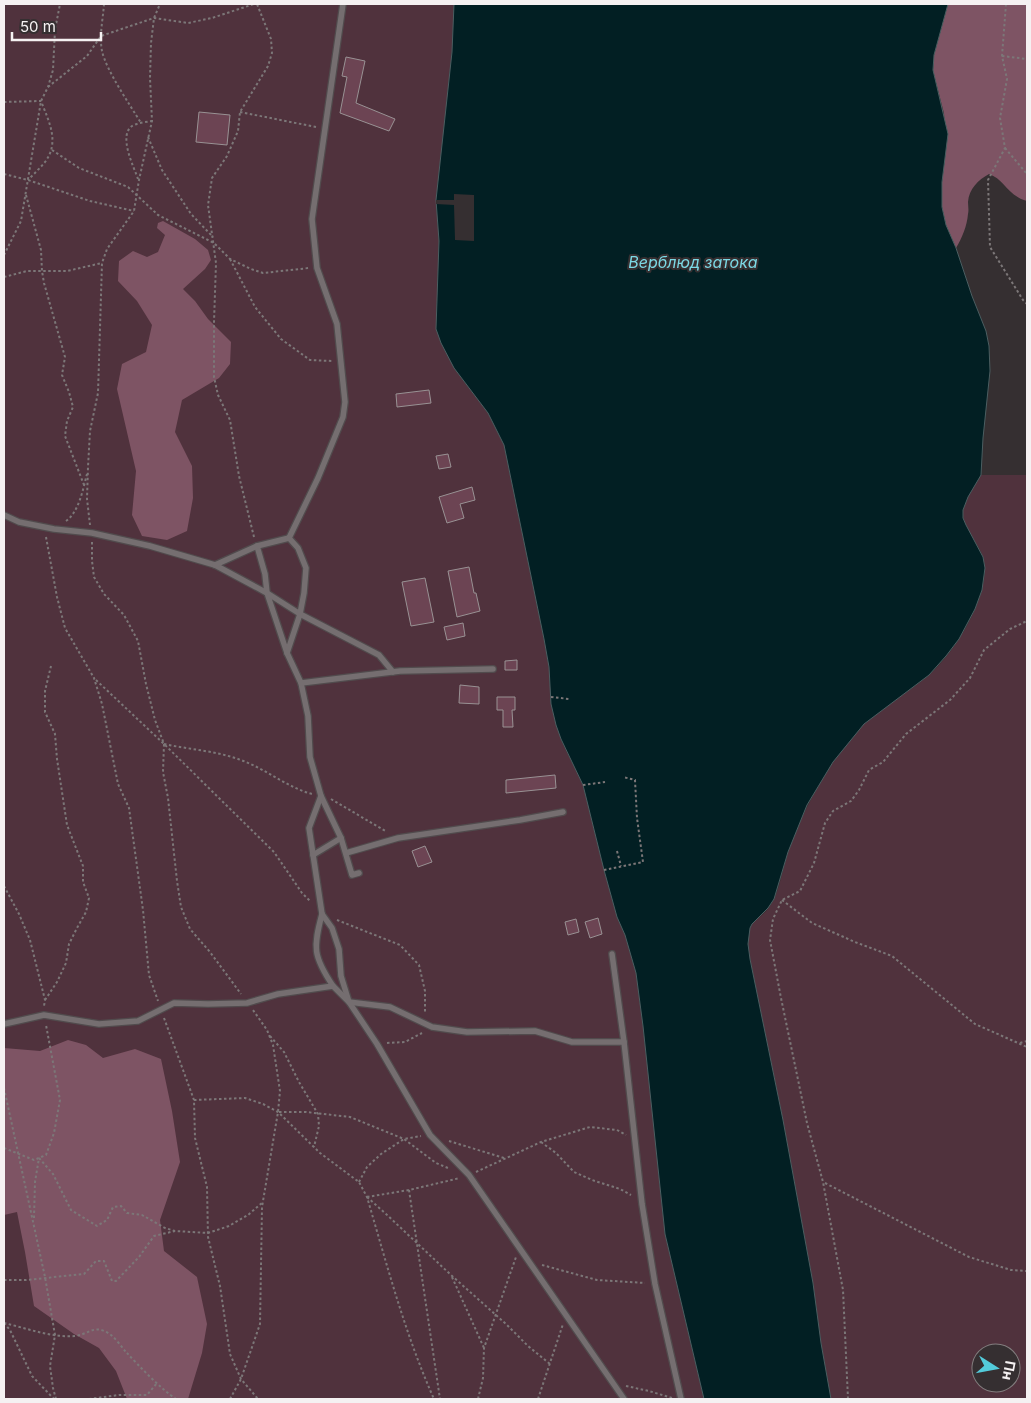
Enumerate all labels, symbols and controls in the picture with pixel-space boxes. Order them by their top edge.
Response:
scale bar [12,10,101,42]
text: 50 m [20,17,56,36]
water label: Верблюд затока [628,252,758,272]
north arrow [971,1343,1021,1393]
text: Пн [999,1360,1019,1382]

